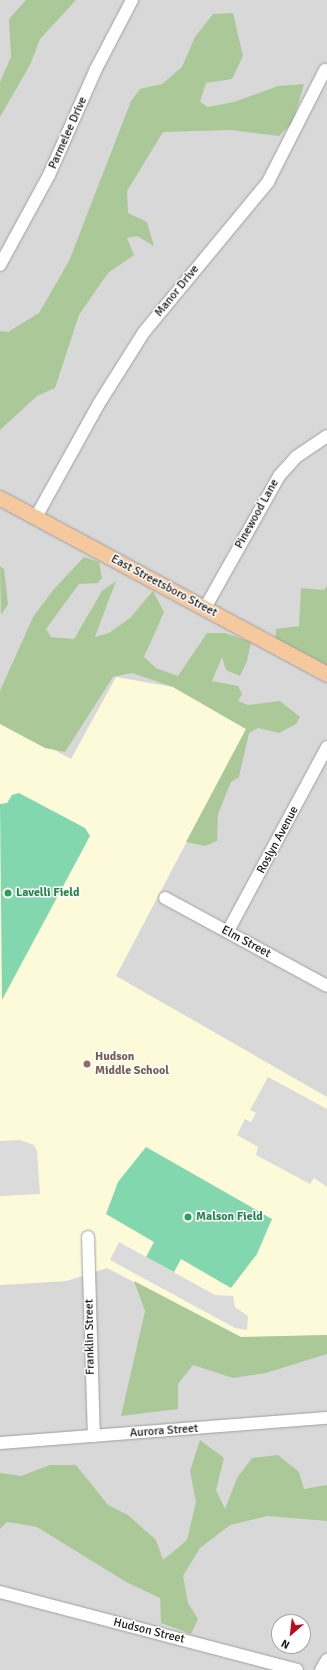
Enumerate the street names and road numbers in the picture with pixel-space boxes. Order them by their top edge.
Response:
street label: Parmelee Drive [46,95,90,171]
street label: Manor Drive [152,262,202,320]
street label: Pinewood Lane [232,477,282,551]
street label: East Streetsboro Street [108,552,220,620]
street label: Roslyn Avenue [254,804,302,876]
street label: Elm Street [219,923,273,961]
street label: Franklin Street [82,1299,98,1375]
street label: Aurora Street [129,1421,199,1441]
street label: Hudson Street [112,1615,186,1647]

